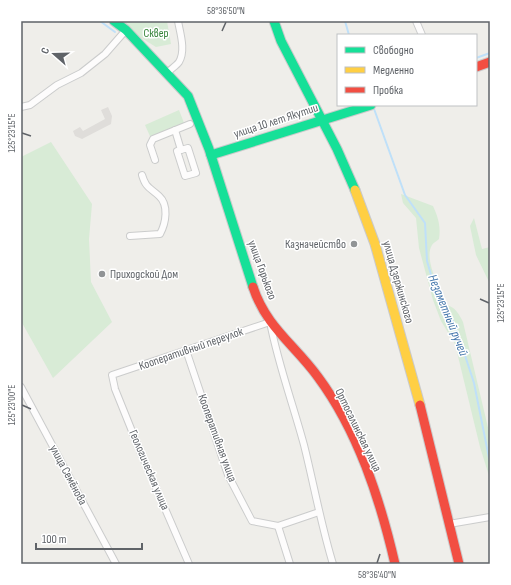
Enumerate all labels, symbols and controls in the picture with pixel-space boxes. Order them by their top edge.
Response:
text: 58°36'50"N [207,5,245,17]
park label: Сквер [143,26,169,41]
north arrow [34,34,74,74]
legend [337,34,477,106]
text: Свободно [373,43,414,58]
text: С [38,46,52,56]
text: Медленно [373,63,414,78]
text: Пробка [373,83,404,98]
street label: улица 10 лет Якутии [232,100,320,142]
text: 125°23'15"E [6,113,18,153]
place label: Казначейство [285,237,346,252]
street label: улица Горького [244,238,280,302]
marker: Казначейство [349,239,359,249]
street label: улица Дзержинского [379,239,417,325]
place label: Приходской Дом [110,267,178,282]
marker: Приходской Дом [97,269,107,279]
water label: Незаметный ручей [424,272,472,359]
text: 125°23'15"E [495,283,507,323]
street label: Кооперативный переулок [137,324,246,374]
text: 125°23'00"E [6,385,18,425]
street label: Ортосалинская улица [331,386,385,474]
street label: Кооперативная улица [194,392,240,484]
street label: Геологическая улица [125,428,173,513]
street label: улица Семёнова [46,442,90,508]
scale bar [36,525,142,551]
text: 100 m [42,532,67,547]
text: 58°36'40"N [358,569,396,581]

